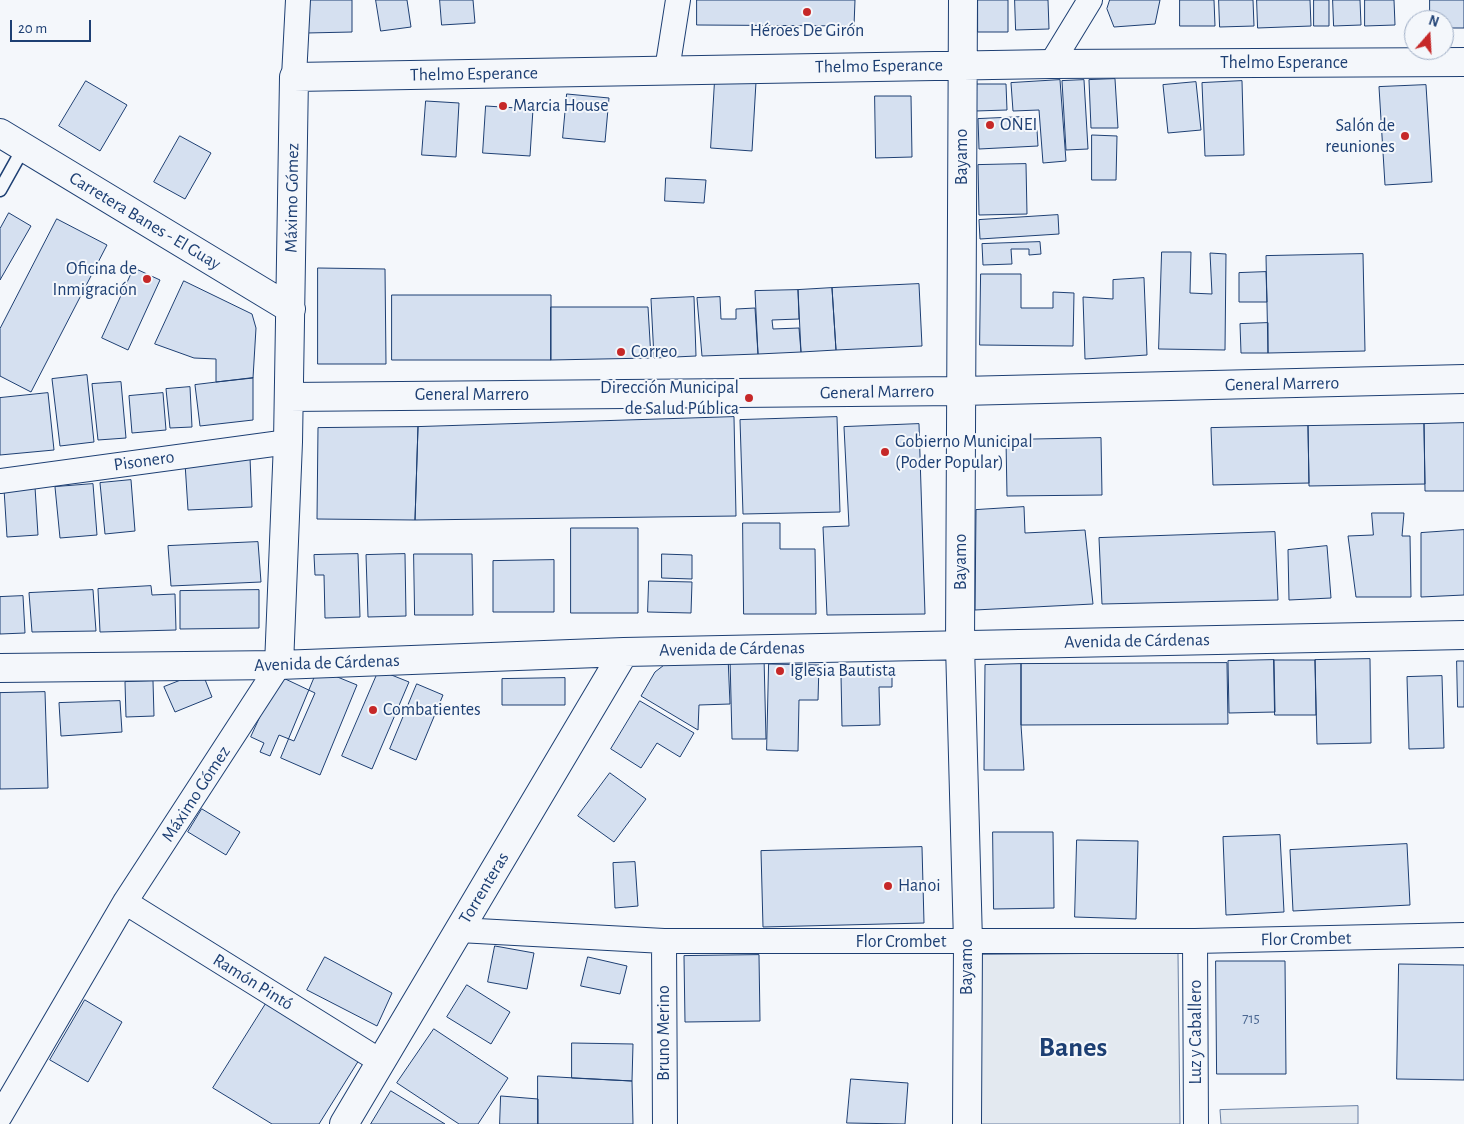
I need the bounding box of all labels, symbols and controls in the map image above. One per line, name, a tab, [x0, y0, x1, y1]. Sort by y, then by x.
marker: Héroes De Girón	[801, 6, 813, 18]
scale bar	[12, 10, 94, 42]
north arrow	[1404, 10, 1454, 60]
text: N	[1427, 14, 1440, 30]
place label: Héroes De Girón	[750, 20, 864, 42]
text: 20 m	[18, 21, 47, 36]
street label: Thelmo Esperance	[1220, 52, 1348, 74]
street label: Thelmo Esperance	[815, 54, 943, 78]
street label: Thelmo Esperance	[410, 62, 538, 86]
place label: Marcia House	[513, 95, 608, 117]
marker: Marcia House	[497, 100, 509, 112]
place label: ONEI	[1000, 114, 1037, 136]
place label: Salón de reuniones	[1325, 115, 1395, 158]
marker: ONEI	[984, 119, 996, 131]
street label: Bayamo	[951, 129, 973, 185]
marker: Salón de reuniones	[1399, 130, 1411, 142]
street label: Máximo Gómez	[280, 143, 304, 253]
street label: Carretera Banes - El Guay	[65, 167, 225, 275]
place label: Oficina de Inmigración	[53, 258, 137, 300]
marker: Oficina de Inmigración	[141, 273, 153, 285]
place label: Correo	[631, 341, 677, 363]
marker: Correo	[615, 346, 627, 358]
street label: General Marrero	[1225, 372, 1339, 396]
place label: Dirección Municipal de Salud Pública	[600, 377, 739, 419]
street label: General Marrero	[820, 380, 934, 404]
street label: General Marrero	[415, 384, 529, 406]
marker: Dirección Municipal de Salud Pública	[743, 392, 755, 404]
place label: Gobierno Municipal (Poder Popular)	[895, 431, 1033, 474]
street label: Pisonero	[112, 446, 176, 476]
marker: Gobierno Municipal (Poder Popular)	[879, 446, 891, 458]
street label: Bayamo	[950, 534, 972, 590]
street label: Avenida de Cárdenas	[1064, 629, 1210, 653]
street label: Avenida de Cárdenas	[659, 637, 805, 661]
street label: Avenida de Cárdenas	[254, 650, 400, 676]
place label: Iglesia Bautista	[790, 660, 896, 682]
marker: Iglesia Bautista	[774, 665, 786, 677]
place label: Combatientes	[383, 699, 481, 721]
marker: Combatientes	[367, 704, 379, 716]
street label: Máximo Gómez	[157, 742, 235, 846]
street label: Torrenteras	[454, 848, 514, 928]
place label: Hanoi	[898, 875, 941, 897]
marker: Hanoi	[882, 880, 894, 892]
street label: Flor Crombet	[1260, 927, 1352, 951]
street label: Flor Crombet	[856, 931, 946, 953]
street label: Bayamo	[956, 939, 978, 995]
street label: Ramón Pintó	[209, 949, 297, 1015]
street label: Luz y Caballero	[1185, 980, 1207, 1084]
street label: Bruno Merino	[653, 985, 675, 1081]
house number: 715	[1242, 1009, 1260, 1027]
district label: Banes	[1039, 1031, 1107, 1065]

